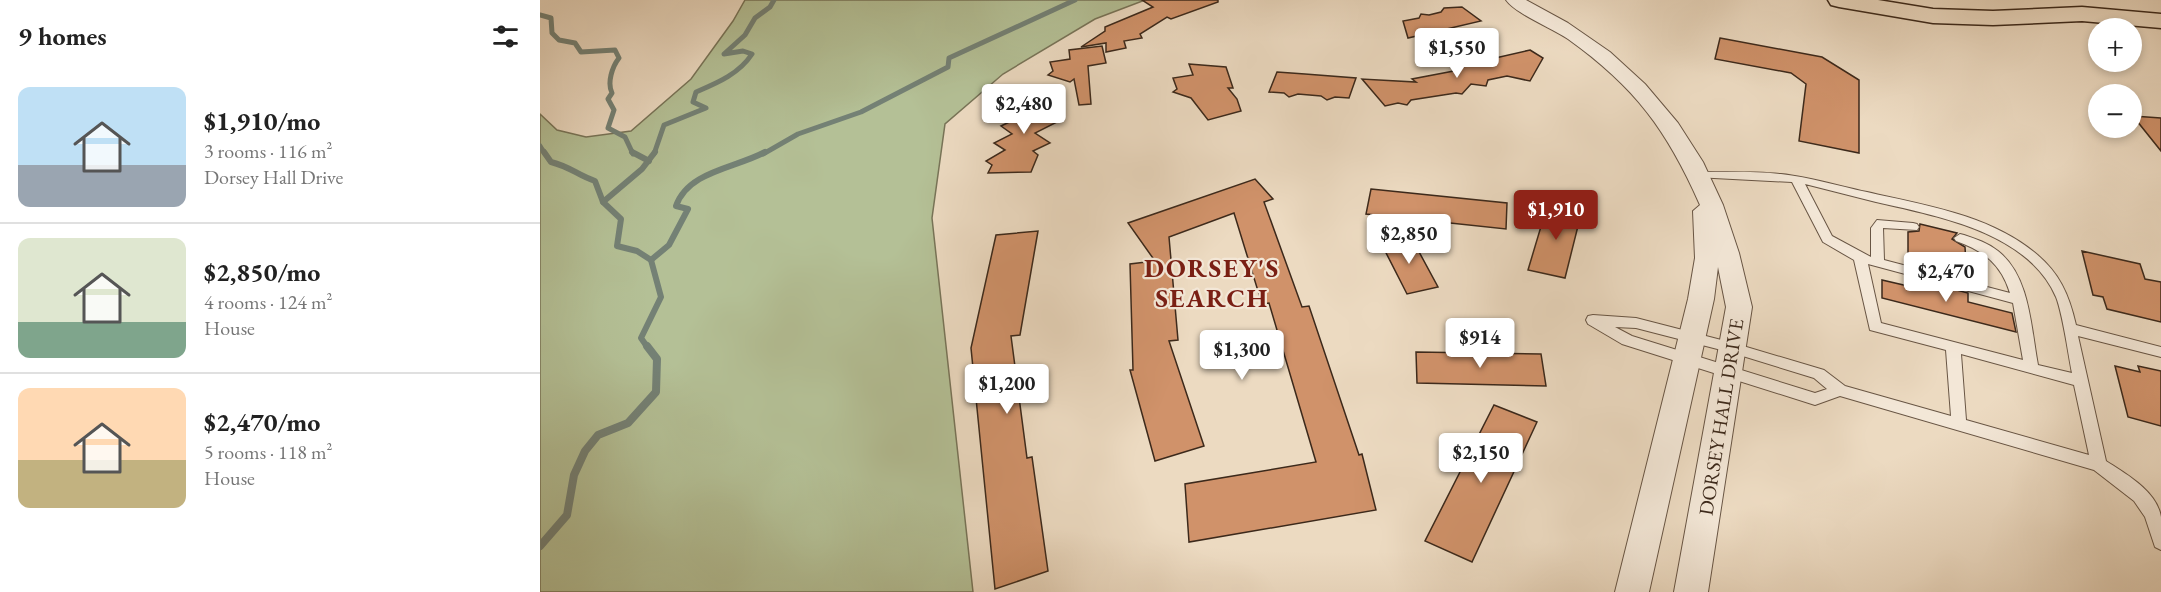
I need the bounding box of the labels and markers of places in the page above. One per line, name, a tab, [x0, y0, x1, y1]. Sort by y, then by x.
pin: $1,550	[1408, 28, 1506, 79]
pin: $2,480	[975, 84, 1073, 135]
pin: $1,910	[1507, 190, 1605, 241]
pin: $2,850	[1360, 214, 1458, 265]
pin: $2,470	[1897, 252, 1995, 303]
pin: $914	[1444, 318, 1516, 369]
pin: $1,300	[1193, 330, 1291, 381]
pin: $1,200	[958, 364, 1056, 415]
pin: $2,150	[1432, 433, 1530, 484]

